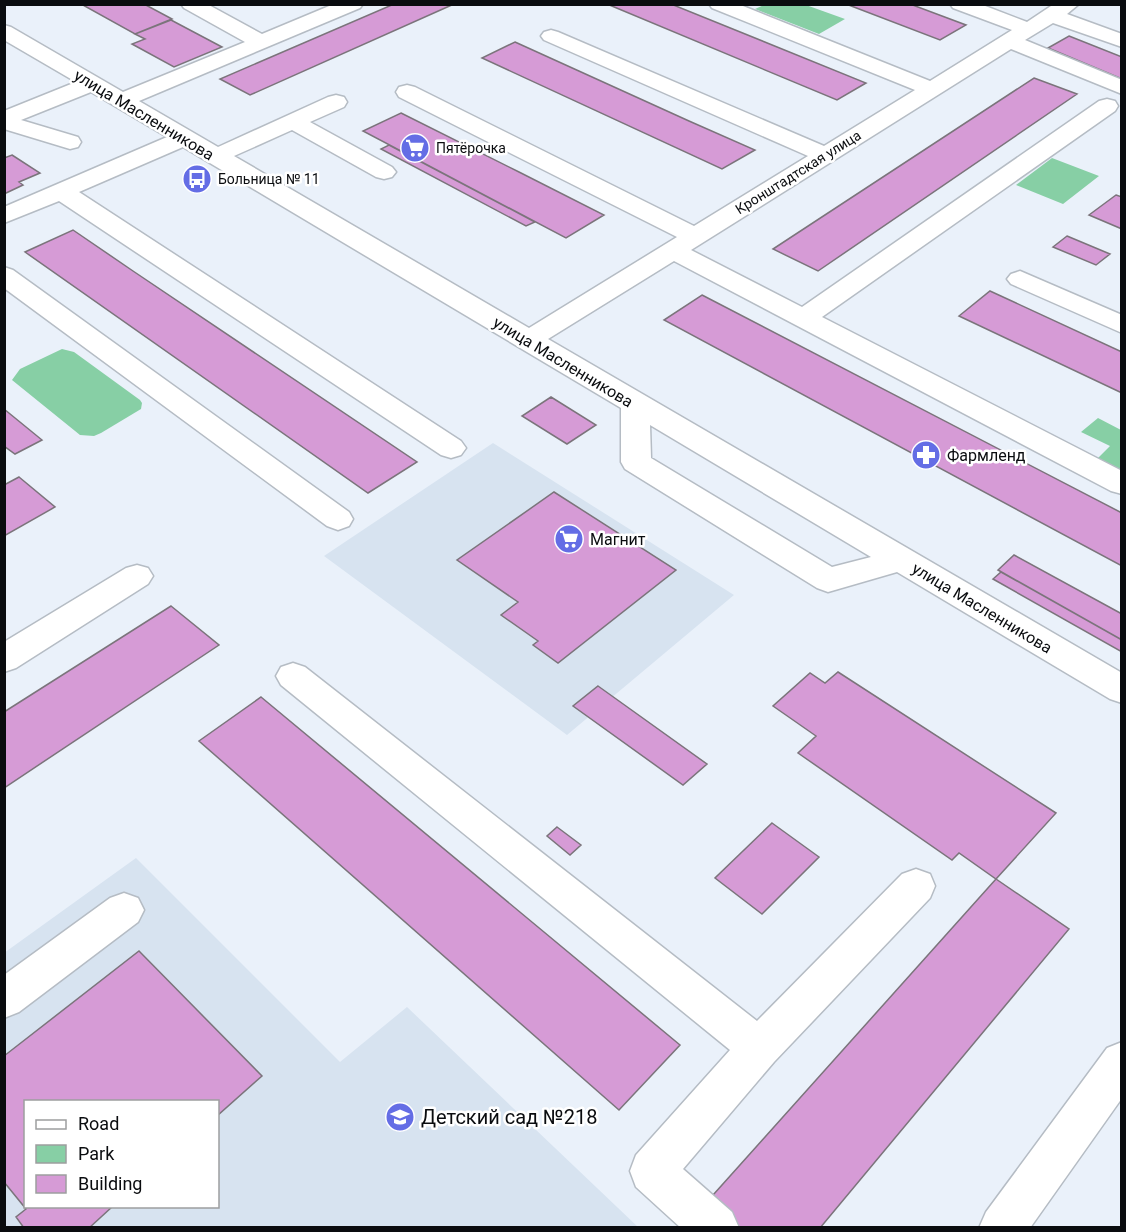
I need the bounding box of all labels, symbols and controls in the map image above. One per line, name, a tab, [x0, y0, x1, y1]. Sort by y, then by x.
street label: улица Масленникова	[71, 66, 217, 164]
street label: Кронштадтская улица	[732, 127, 864, 217]
supermarket icon: Пятёрочка	[399, 132, 431, 164]
place label: Пятёрочка	[436, 140, 506, 156]
bus stop icon: Больница № 11	[181, 163, 213, 195]
place label: Больница № 11	[218, 171, 320, 187]
street label: улица Масленникова	[490, 313, 636, 411]
pharmacy icon: Фармленд	[910, 439, 942, 471]
place label: Фармленд	[947, 446, 1026, 465]
supermarket icon: Магнит	[553, 523, 585, 555]
place label: Магнит	[590, 530, 646, 549]
street label: улица Масленникова	[909, 559, 1055, 657]
legend	[24, 1100, 219, 1208]
school or university icon: Детский сад №218	[384, 1101, 416, 1133]
place label: Детский сад №218	[421, 1105, 597, 1129]
text: Road	[78, 1113, 119, 1134]
text: Park	[78, 1143, 115, 1164]
text: Building	[78, 1173, 142, 1194]

